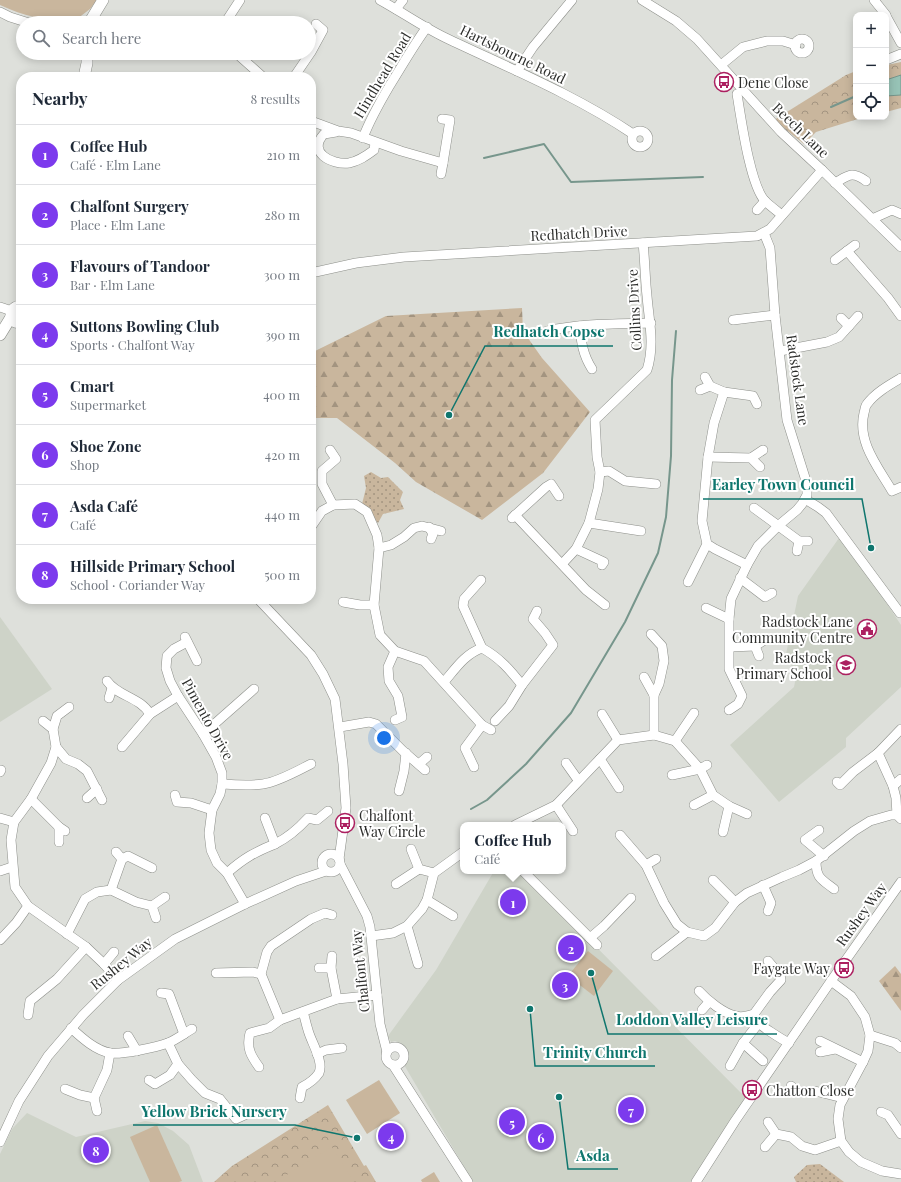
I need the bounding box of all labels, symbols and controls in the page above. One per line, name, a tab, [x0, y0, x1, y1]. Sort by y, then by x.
map controls	[853, 12, 889, 120]
button: +	[853, 12, 889, 48]
search box	[16, 16, 316, 60]
street label: Hartsbourne Road	[457, 20, 569, 88]
icon: search	[30, 27, 52, 49]
text: Search here	[62, 28, 141, 48]
street label: Hindhead Road	[349, 29, 415, 121]
button: −	[853, 48, 889, 84]
bus stop icon: Dene Close	[713, 71, 735, 93]
place label: Dene Close	[738, 73, 809, 92]
button: locate	[853, 84, 889, 120]
text: Nearby	[32, 87, 87, 109]
text: 8 results	[250, 90, 300, 107]
street label: Beech Lane	[768, 98, 834, 162]
text: Coffee Hub	[70, 136, 147, 156]
text: 1	[43, 146, 47, 163]
text: 210 m	[266, 146, 300, 163]
text: Café · Elm Lane	[70, 156, 161, 173]
text: Chalfont Surgery	[70, 196, 189, 216]
text: 2	[42, 206, 48, 223]
text: 280 m	[264, 206, 300, 223]
text: Place · Elm Lane	[70, 216, 165, 233]
street label: Redhatch Drive	[530, 221, 628, 245]
text: Flavours of Tandoor	[70, 256, 210, 276]
text: 3	[42, 266, 48, 283]
text: 300 m	[264, 266, 300, 283]
street label: Collins Drive	[622, 269, 646, 351]
text: Bar · Elm Lane	[70, 276, 155, 293]
text: Suttons Bowling Club	[70, 316, 219, 336]
callout: Redhatch Copse	[485, 319, 613, 346]
text: Redhatch Copse	[493, 321, 605, 341]
text: 4	[42, 326, 48, 343]
text: 390 m	[265, 326, 300, 343]
street label: Radstock Lane	[782, 333, 814, 427]
text: Sports · Chalfont Way	[70, 336, 195, 353]
text: Cmart	[70, 376, 114, 396]
text: 5	[42, 386, 48, 403]
text: 400 m	[263, 386, 300, 403]
text: Supermarket	[70, 396, 146, 413]
text: Shoe Zone	[70, 436, 142, 456]
text: 6	[41, 446, 49, 463]
text: 420 m	[265, 446, 300, 463]
text: Shop	[70, 456, 99, 473]
callout: Earley Town Council	[703, 472, 862, 499]
text: Earley Town Council	[712, 474, 855, 494]
text: Asda Café	[70, 496, 138, 516]
text: 7	[42, 506, 48, 523]
text: 440 m	[265, 506, 300, 523]
text: Café	[70, 516, 96, 533]
text: Hillside Primary School	[70, 556, 235, 576]
text: 8	[41, 566, 49, 583]
text: 500 m	[264, 566, 300, 583]
text: School · Coriander Way	[70, 576, 205, 593]
place label: Radstock Lane Community Centre	[732, 612, 853, 647]
public building icon: Radstock Lane Community Centre	[856, 618, 878, 640]
place label: Radstock Primary School	[736, 648, 832, 683]
school or university icon: Radstock Primary School	[835, 654, 857, 676]
street label: Pimento Drive	[178, 675, 238, 763]
your location	[374, 728, 394, 748]
place label: Chalfont Way Circle	[358, 806, 425, 841]
bus stop icon: Chalfont Way Circle	[334, 812, 356, 834]
popup	[460, 822, 566, 874]
text: Coffee Hub	[474, 830, 552, 850]
text: Café	[474, 850, 500, 867]
street label: Rushey Way	[831, 878, 891, 950]
pin: 1	[500, 887, 526, 917]
street label: Chalfont Way	[346, 929, 374, 1013]
street label: Rushey Way	[86, 932, 156, 994]
pin: 2	[558, 933, 584, 963]
bus stop icon: Faygate Way	[833, 957, 855, 979]
place label: Faygate Way	[753, 959, 830, 978]
pin: 3	[552, 970, 578, 1000]
callout: Loddon Valley Leisure	[608, 1007, 777, 1034]
text: Loddon Valley Leisure	[616, 1009, 769, 1029]
callout: Trinity Church	[535, 1039, 655, 1066]
text: Trinity Church	[543, 1042, 647, 1062]
bus stop icon: Chatton Close	[741, 1079, 763, 1101]
place label: Chatton Close	[766, 1081, 854, 1100]
pin: 7	[618, 1095, 644, 1125]
callout: Yellow Brick Nursery	[133, 1098, 295, 1125]
text: Yellow Brick Nursery	[140, 1101, 287, 1121]
pin: 5	[499, 1107, 525, 1137]
pin: 4	[378, 1121, 404, 1151]
pin: 6	[528, 1122, 554, 1152]
pin: 8	[83, 1135, 109, 1165]
callout: Asda	[568, 1142, 618, 1169]
text: Asda	[575, 1145, 610, 1165]

